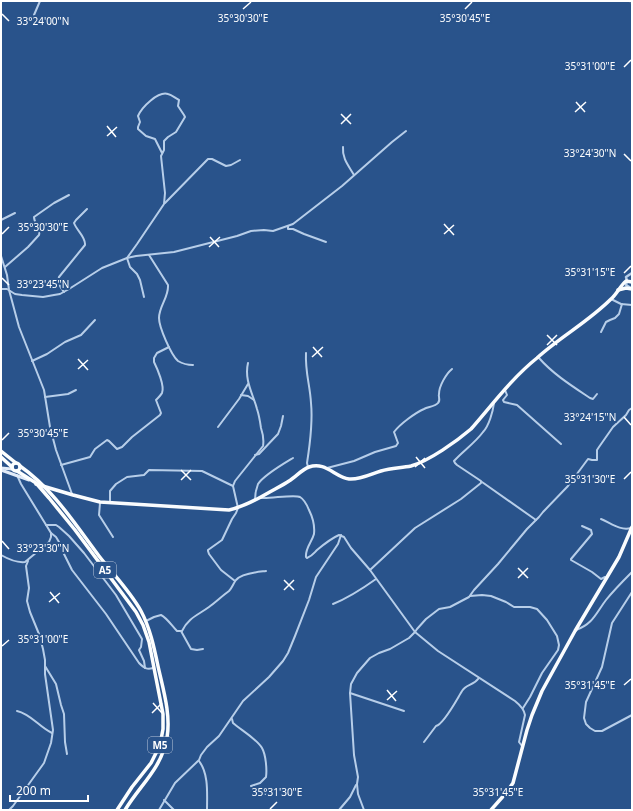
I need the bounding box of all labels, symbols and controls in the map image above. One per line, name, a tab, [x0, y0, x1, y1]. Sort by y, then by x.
text: 35°30'30"E	[218, 11, 268, 25]
text: 35°30'45"E	[440, 11, 490, 25]
text: 33°24'00"N	[17, 14, 69, 28]
text: 35°31'00"E	[565, 59, 615, 73]
text: 33°24'30"N	[564, 146, 616, 160]
text: 35°30'30"E	[18, 220, 68, 234]
text: 35°31'15"E	[565, 265, 615, 279]
text: 33°23'45"N	[17, 277, 69, 291]
text: 33°24'15"N	[564, 410, 616, 424]
text: 35°30'45"E	[18, 426, 68, 440]
text: 35°31'30"E	[565, 472, 615, 486]
text: 33°23'30"N	[17, 541, 69, 555]
road number: A5	[94, 562, 116, 578]
text: 35°31'00"E	[18, 632, 68, 646]
text: 35°31'45"E	[565, 678, 615, 692]
road number: M5	[148, 737, 172, 753]
scale bar	[10, 777, 88, 803]
text: 200 m	[16, 782, 51, 799]
text: 35°31'30"E	[252, 785, 302, 799]
text: 35°31'45"E	[473, 785, 523, 799]

